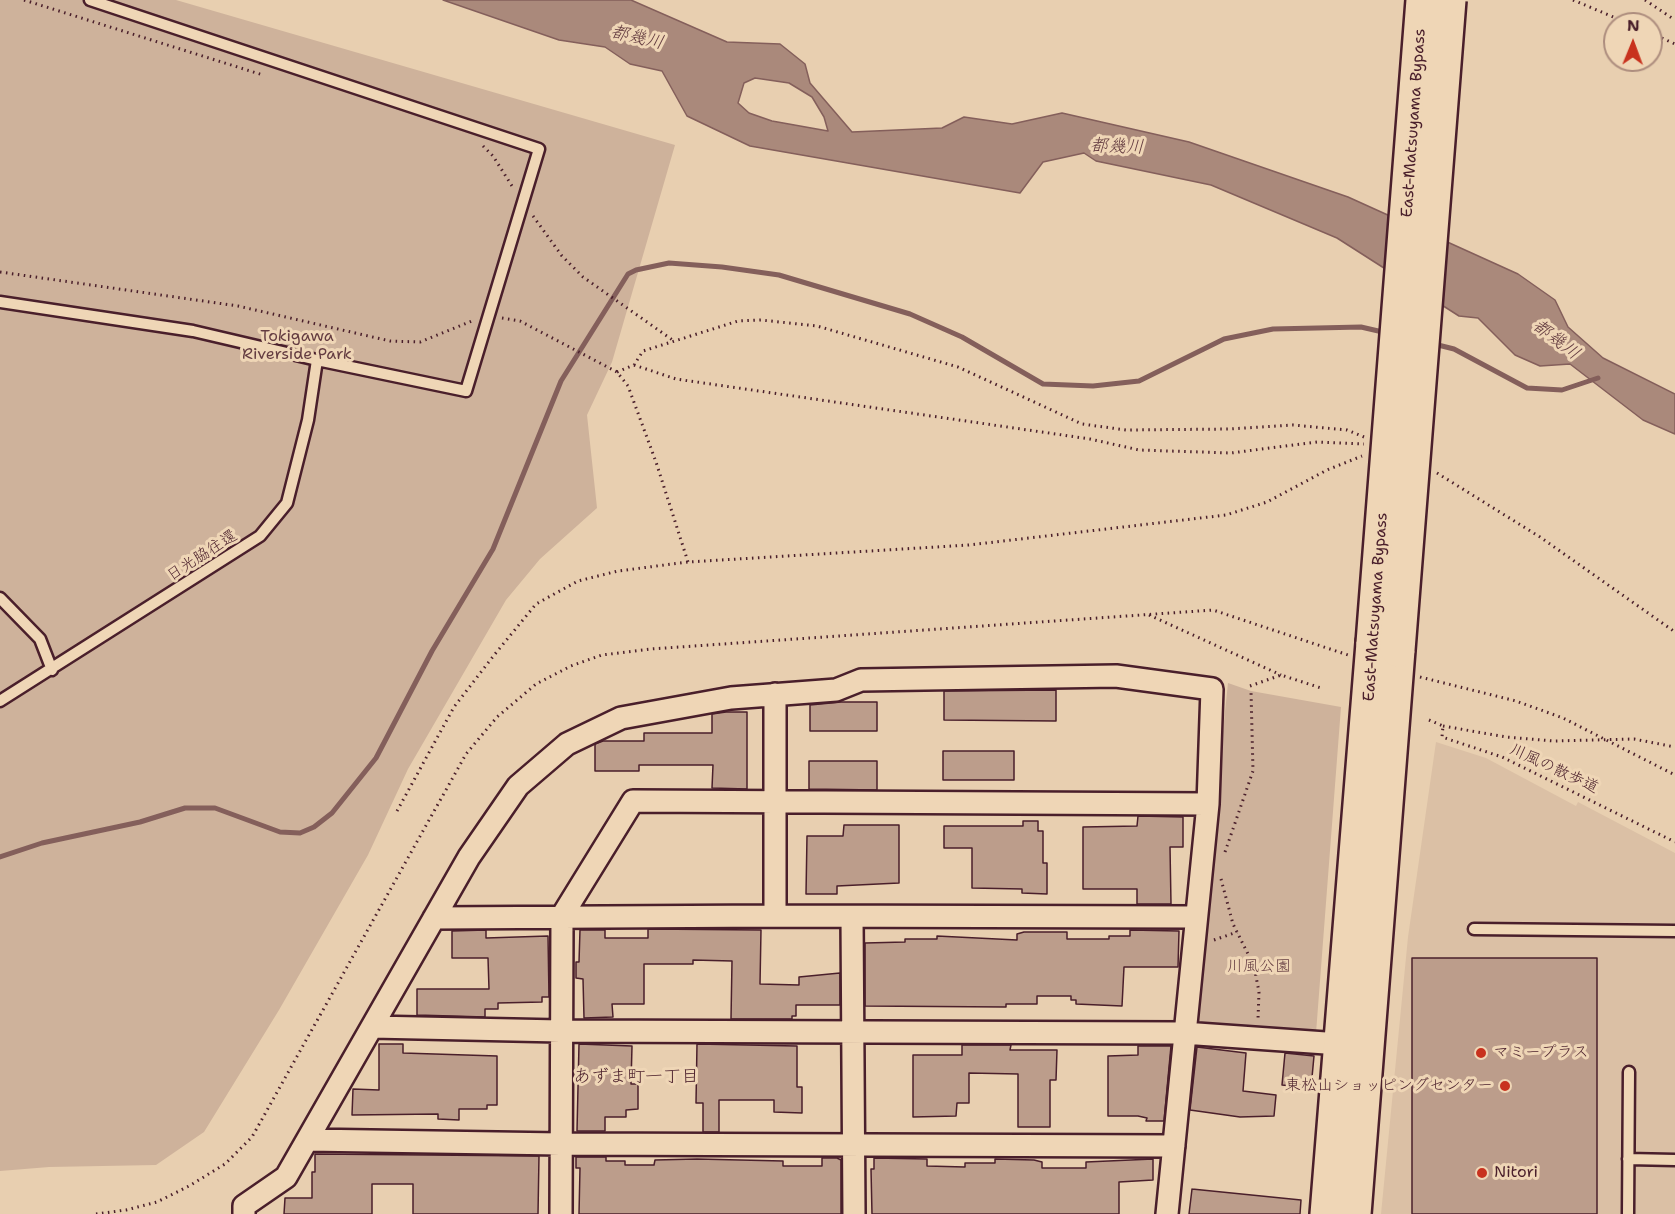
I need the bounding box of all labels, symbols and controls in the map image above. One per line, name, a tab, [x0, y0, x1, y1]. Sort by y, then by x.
north arrow	[1603, 12, 1663, 72]
text: N	[1627, 15, 1640, 36]
water label: 都幾川	[608, 21, 666, 55]
street label: East-Matsuyama Bypass	[1398, 28, 1430, 218]
water label: 都幾川	[1090, 135, 1144, 159]
water label: 都幾川	[1528, 315, 1584, 365]
park label: Tokigawa Riverside Park	[242, 327, 352, 365]
street label: East-Matsuyama Bypass	[1360, 512, 1392, 702]
street label: 日光脇往還	[163, 526, 241, 586]
street label: 川風の散歩道	[1506, 740, 1602, 798]
park label: 川風公園	[1227, 957, 1291, 977]
place label: マミープラス	[1493, 1043, 1589, 1063]
marker: マミープラス	[1474, 1046, 1488, 1060]
district label: あずま町一丁目	[573, 1066, 699, 1088]
place label: 東松山ショッピングセンター	[1285, 1076, 1493, 1096]
marker: 東松山ショッピングセンター	[1498, 1079, 1512, 1093]
place label: Nitori	[1494, 1163, 1538, 1183]
marker: Nitori	[1475, 1166, 1489, 1180]

